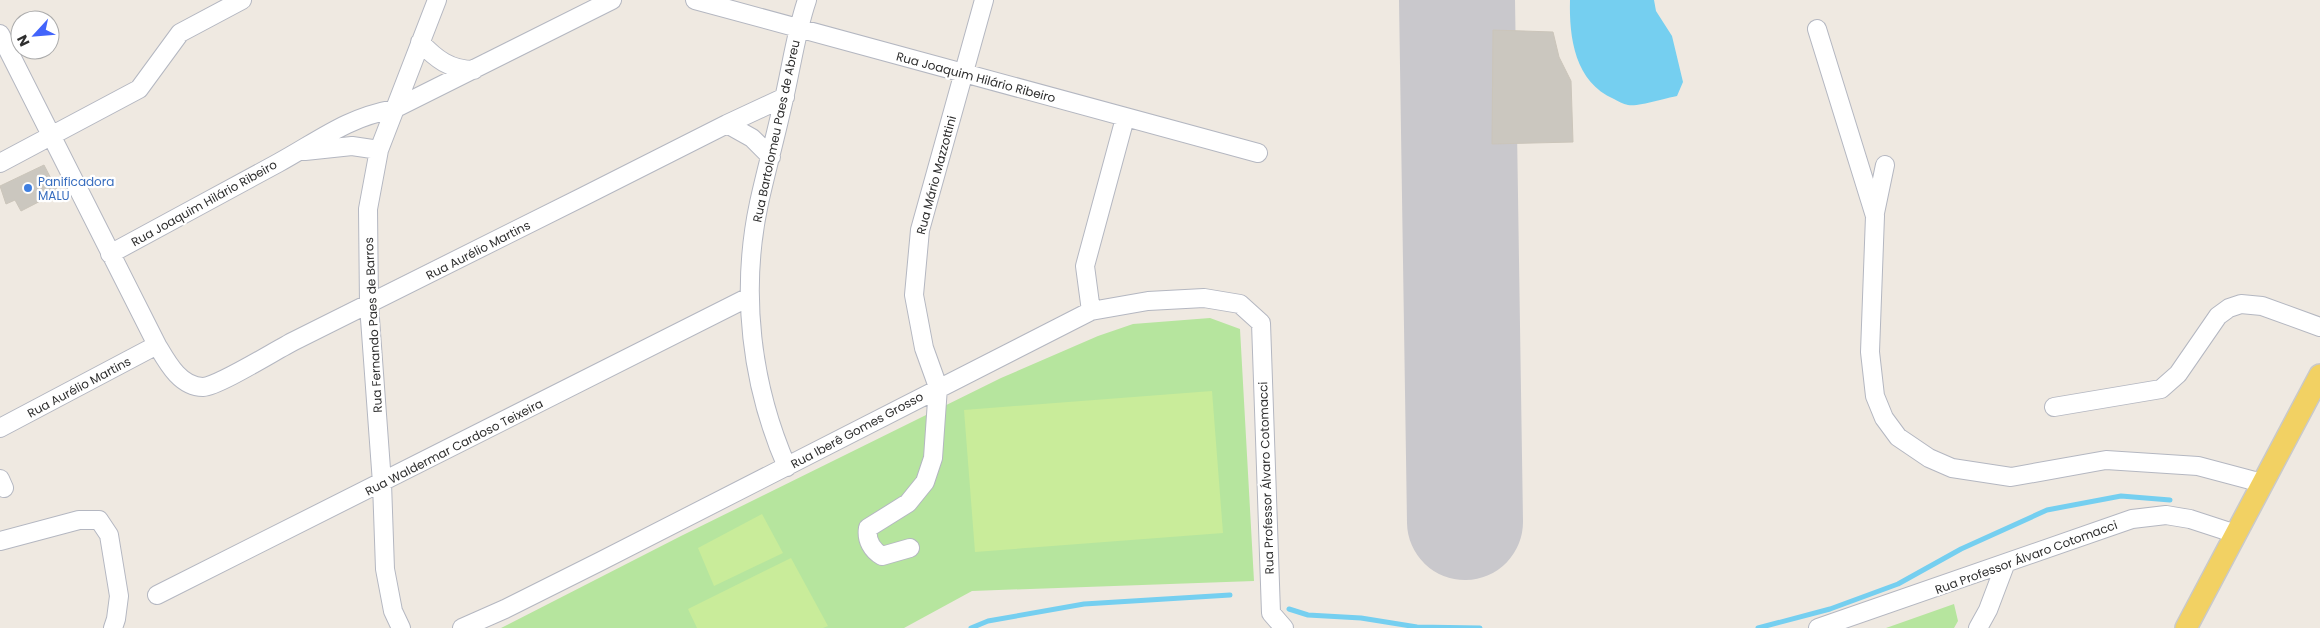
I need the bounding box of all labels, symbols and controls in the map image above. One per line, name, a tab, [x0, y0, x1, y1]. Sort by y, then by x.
north arrow	[10, 10, 60, 60]
text: N	[12, 32, 35, 50]
street label: Rua Bartolomeu Paes de Abreu	[748, 38, 804, 224]
street label: Rua Joaquim Hilário Ribeiro	[894, 48, 1058, 107]
street label: Rua Mário Mazzottini	[912, 114, 960, 236]
street label: Rua Joaquim Hilário Ribeiro	[128, 156, 280, 250]
place label: Panificadora MALU	[38, 173, 114, 204]
marker: Panificadora MALU	[22, 182, 34, 194]
street label: Rua Aurélio Martins	[423, 216, 533, 284]
street label: Rua Fernando Paes de Barros	[360, 237, 386, 413]
street label: Rua Aurélio Martins	[24, 353, 134, 421]
street label: Rua Professor Álvaro Cotomacci	[1254, 381, 1278, 575]
street label: Rua Iberê Gomes Grosso	[788, 388, 927, 472]
street label: Rua Waldermar Cardoso Teixeira	[362, 395, 546, 499]
street label: Rua Professor Álvaro Cotomacci	[1932, 516, 2120, 598]

